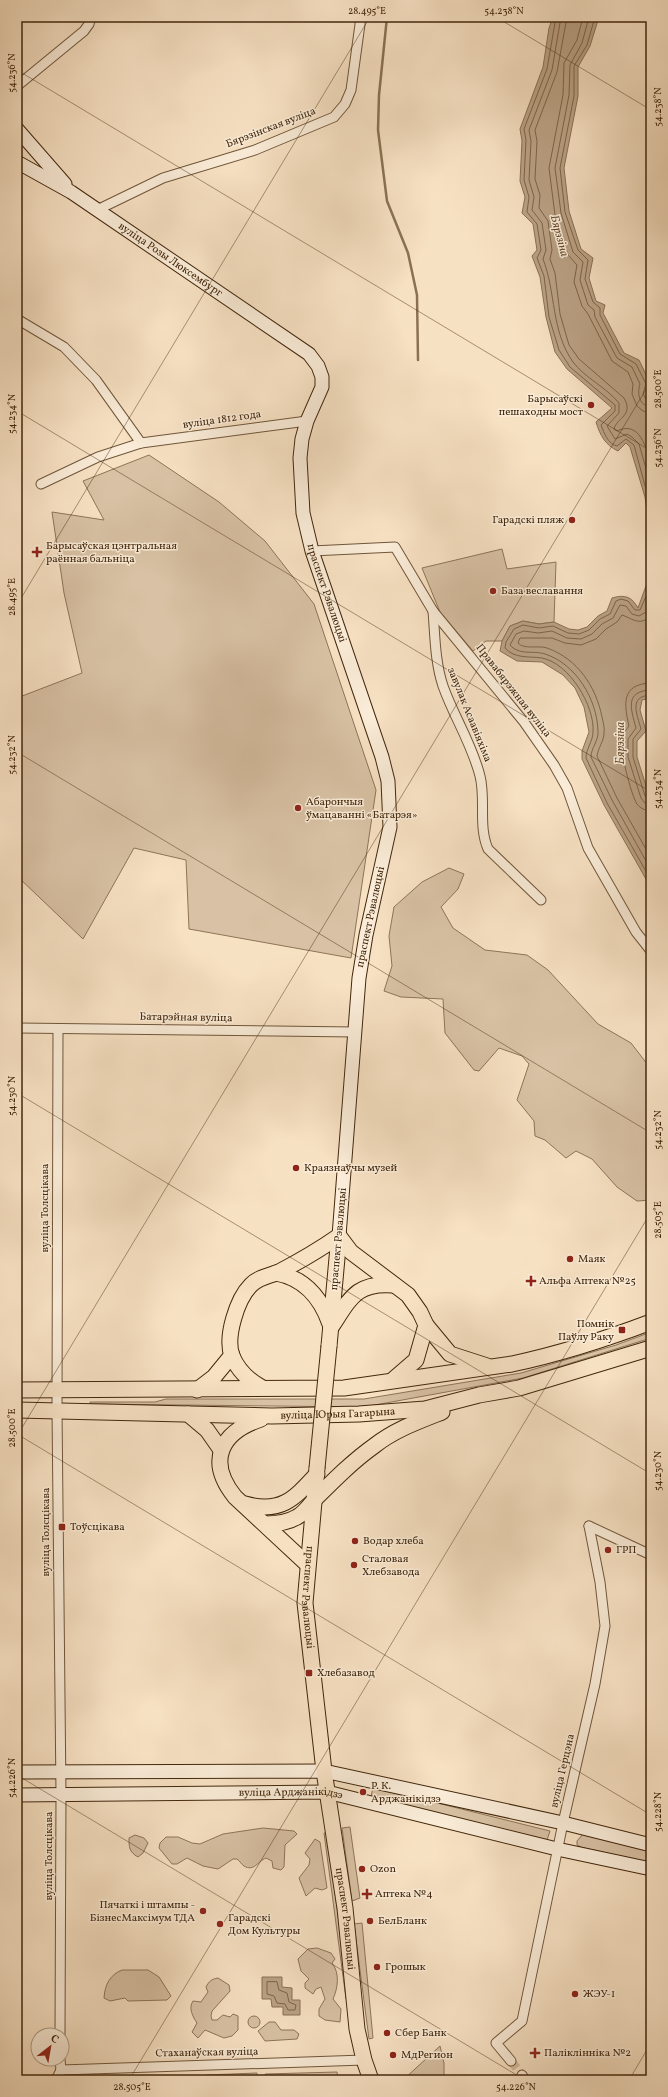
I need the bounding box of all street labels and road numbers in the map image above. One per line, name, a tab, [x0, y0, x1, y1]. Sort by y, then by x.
street label: Бярэзінская вуліца	[224, 104, 319, 152]
street label: вуліца Розы Люксембург	[115, 219, 226, 301]
street label: вуліца 1812 года	[182, 407, 263, 433]
street label: праспект Рэвалюцыі	[303, 542, 350, 644]
street label: Правабярэжная вуліца	[472, 641, 555, 741]
street label: завулак Асаавіяхіма	[443, 666, 495, 765]
street label: праспект Рэвалюцыі	[353, 865, 389, 969]
street label: Батарэйная вуліца	[139, 1010, 233, 1026]
street label: вуліца Толсцікава	[38, 1163, 53, 1253]
street label: праспект Рэвалюцыі	[327, 1187, 351, 1291]
street label: вуліца Юрыя Гагарына	[280, 1404, 396, 1423]
street label: вуліца Толсцікава	[39, 1487, 54, 1577]
street label: праспект Рэвалюцыі	[297, 1545, 318, 1650]
street label: вуліца Герцэна	[547, 1732, 579, 1809]
street label: вуліца Арджанікідзэ	[239, 1784, 345, 1803]
street label: вуліца Толсцікава	[42, 1811, 57, 1901]
street label: праспект Рэвалюцыі	[331, 1867, 359, 1971]
street label: Стаханаўская вуліца	[155, 2045, 259, 2061]

